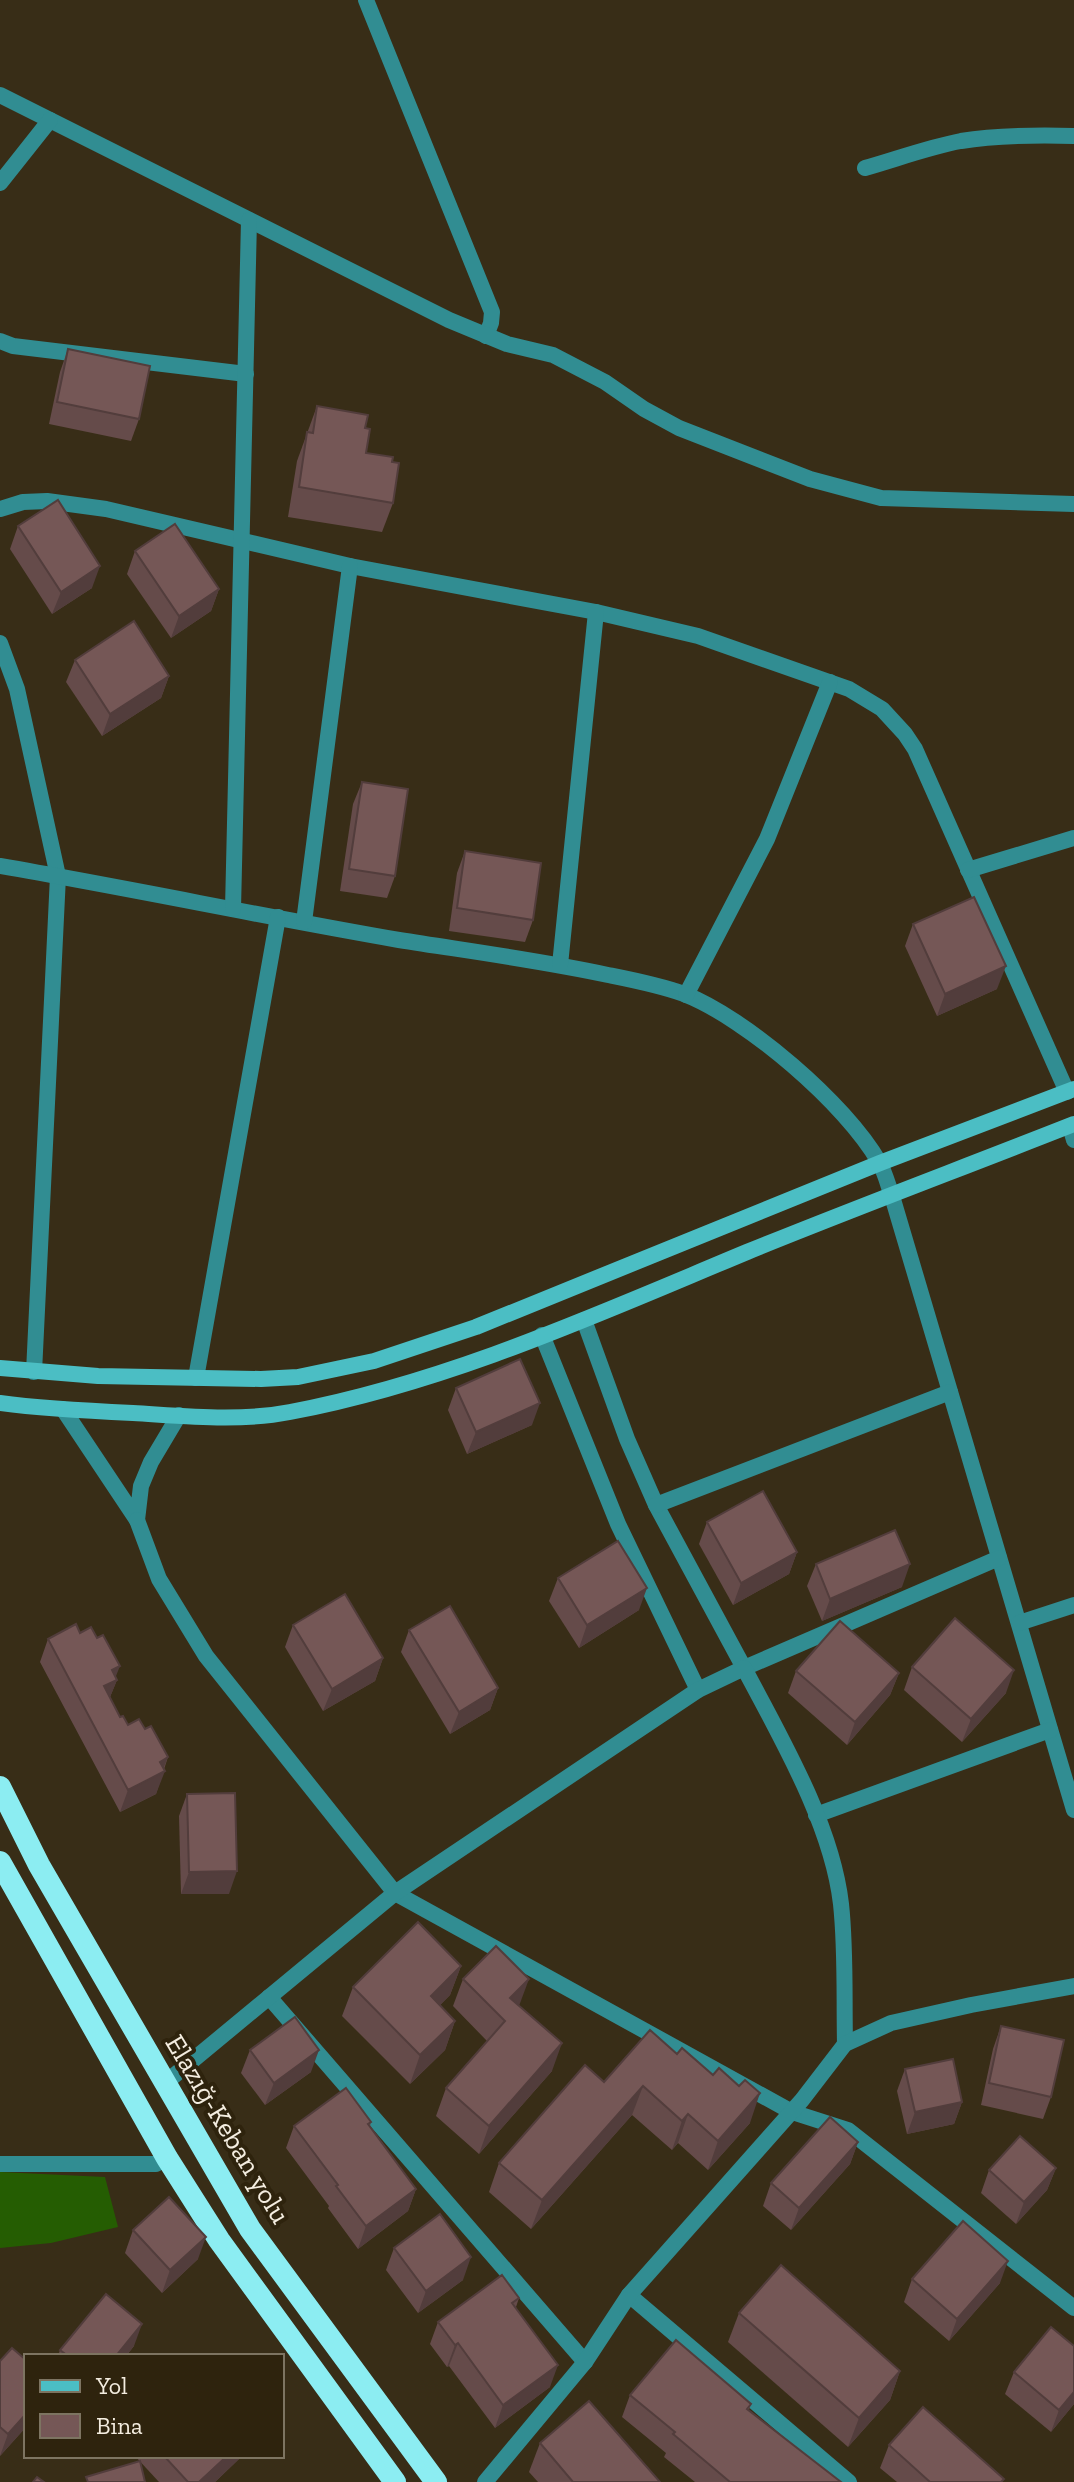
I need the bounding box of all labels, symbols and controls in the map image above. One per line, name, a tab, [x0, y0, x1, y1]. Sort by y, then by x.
street label: Elazığ-Keban yolu	[159, 2029, 298, 2230]
legend	[24, 2354, 284, 2458]
text: Yol	[95, 2371, 128, 2400]
text: Bina	[96, 2411, 143, 2440]

